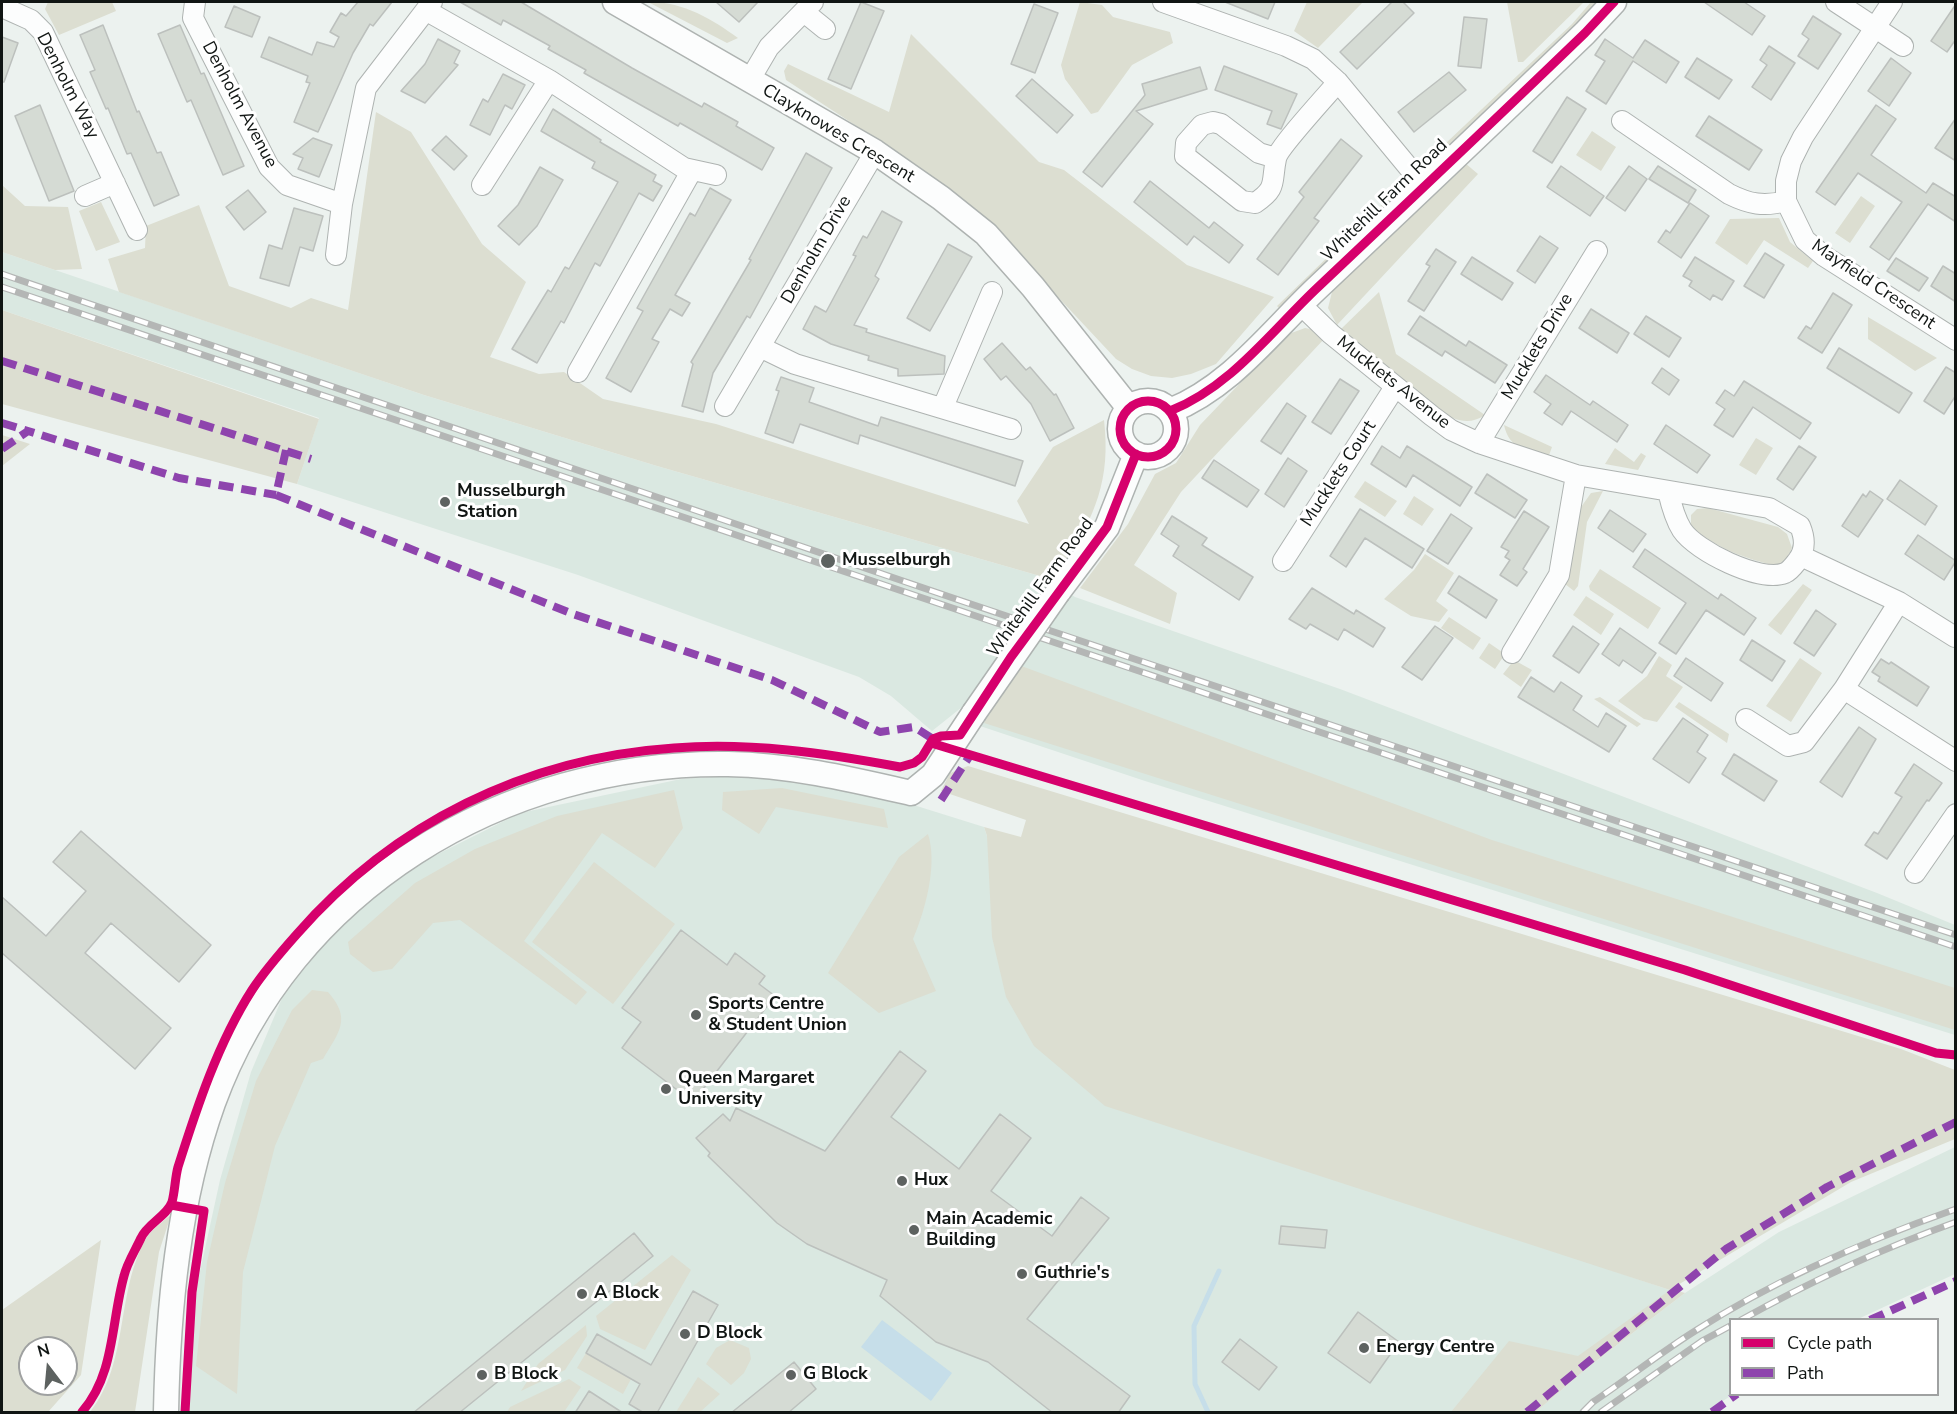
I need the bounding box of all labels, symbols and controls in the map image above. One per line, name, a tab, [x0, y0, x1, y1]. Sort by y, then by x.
street label: Denholm Way	[31, 29, 103, 143]
street label: Denholm Avenue	[197, 38, 281, 172]
street label: Clayknowes Crescent	[758, 80, 918, 188]
street label: Whitehill Farm Road	[1317, 135, 1453, 267]
street label: Denholm Drive	[777, 192, 857, 308]
street label: Mayfield Crescent	[1807, 235, 1939, 335]
street label: Mucklets Drive	[1498, 290, 1578, 404]
street label: Mucklets Avenue	[1332, 332, 1454, 434]
street label: Mucklets Court	[1297, 417, 1381, 531]
place label: Musselburgh Station	[457, 481, 566, 524]
marker: Musselburgh Station	[438, 495, 452, 509]
street label: Whitehill Farm Road	[983, 514, 1099, 662]
place label: Musselburgh	[842, 550, 951, 572]
marker: Musselburgh	[819, 552, 837, 570]
place label: Sports Centre & Student Union	[708, 994, 847, 1036]
marker: Sports Centre & Student Union	[689, 1008, 703, 1022]
place label: Queen Margaret University	[678, 1068, 814, 1110]
marker: Queen Margaret University	[659, 1082, 673, 1096]
place label: Hux	[914, 1170, 948, 1192]
marker: Hux	[895, 1174, 909, 1188]
place label: Main Academic Building	[926, 1209, 1052, 1252]
marker: Main Academic Building	[907, 1223, 921, 1237]
place label: Guthrie's	[1034, 1263, 1110, 1285]
marker: Guthrie's	[1015, 1267, 1029, 1281]
place label: A Block	[594, 1283, 659, 1305]
marker: A Block	[575, 1287, 589, 1301]
legend	[1729, 1318, 1939, 1396]
place label: D Block	[697, 1323, 762, 1345]
marker: D Block	[678, 1327, 692, 1341]
text: Cycle path	[1787, 1331, 1872, 1355]
north arrow	[18, 1336, 78, 1396]
place label: Energy Centre	[1376, 1337, 1495, 1359]
text: N	[35, 1338, 52, 1363]
marker: Energy Centre	[1357, 1341, 1371, 1355]
text: Path	[1787, 1361, 1824, 1385]
place label: B Block	[494, 1364, 558, 1386]
place label: G Block	[803, 1364, 868, 1386]
marker: B Block	[475, 1368, 489, 1382]
marker: G Block	[784, 1368, 798, 1382]

